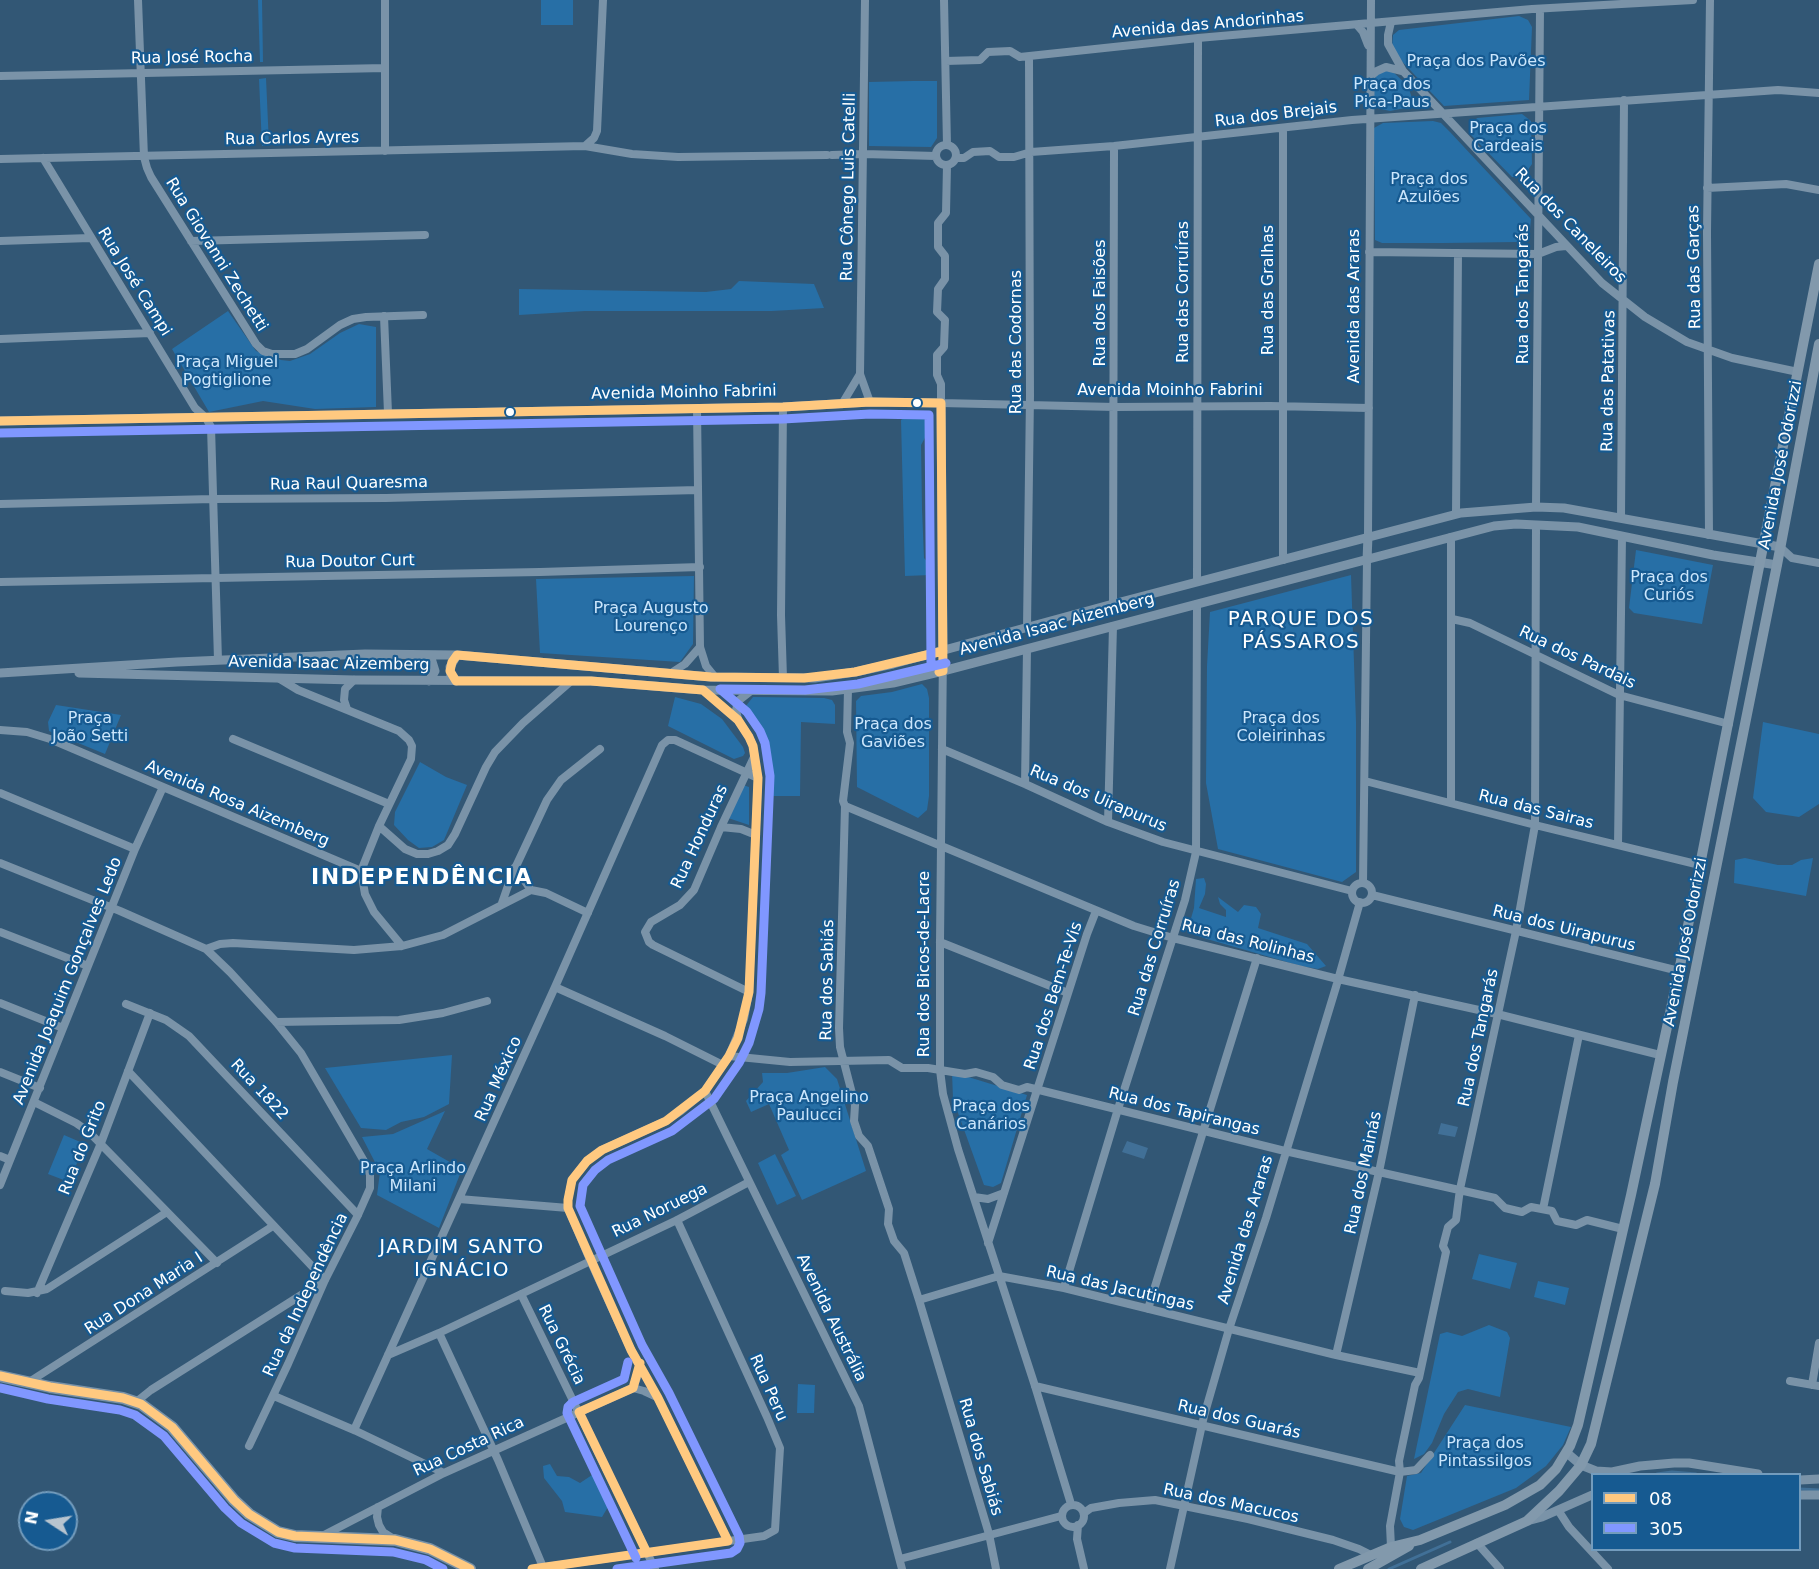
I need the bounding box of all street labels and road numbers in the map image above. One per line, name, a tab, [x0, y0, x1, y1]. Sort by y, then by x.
street label: Avenida das Andorinhas	[1111, 7, 1305, 43]
street label: Rua José Rocha	[131, 47, 253, 69]
street label: Rua Cônego Luis Catelli	[838, 93, 860, 281]
street label: Rua dos Brejais	[1214, 98, 1338, 132]
street label: Rua Carlos Ayres	[225, 128, 359, 150]
street label: Rua dos Caneleiros	[1510, 164, 1630, 288]
street label: Rua Giovanni Zechetti	[161, 175, 271, 335]
street label: Rua das Garças	[1684, 205, 1706, 329]
street label: Rua das Corruíras	[1174, 221, 1194, 363]
street label: Rua José Campi	[93, 224, 175, 340]
street label: Rua dos Tangarás	[1514, 224, 1534, 364]
street label: Rua das Gralhas	[1259, 225, 1279, 355]
street label: Avenida das Araras	[1345, 229, 1365, 383]
street label: Rua dos Faisões	[1091, 239, 1111, 367]
street label: Rua das Codornas	[1007, 270, 1027, 414]
street label: Rua das Patativas	[1598, 310, 1620, 452]
street label: Avenida José Odorizzi	[1755, 379, 1807, 551]
street label: Avenida Moinho Fabrini	[1077, 381, 1263, 401]
street label: Avenida Moinho Fabrini	[591, 382, 777, 404]
street label: Rua Raul Quaresma	[270, 473, 428, 495]
street label: Rua Doutor Curt	[285, 551, 415, 573]
street label: Avenida Isaac Aizemberg	[957, 590, 1157, 660]
street label: Rua dos Pardais	[1516, 623, 1638, 693]
street label: Avenida Isaac Aizemberg	[228, 653, 430, 675]
street label: Avenida Rosa Aizemberg	[142, 756, 332, 852]
street label: Rua dos Uirapurus	[1027, 762, 1169, 836]
street label: Rua Honduras	[668, 782, 732, 892]
street label: Rua das Sairas	[1476, 786, 1596, 834]
street label: Avenida Joaquim Gonçalves Ledo	[9, 854, 127, 1108]
street label: Avenida José Odorizzi	[1660, 856, 1712, 1028]
street label: Rua dos Bicos-de-Lacre	[915, 871, 935, 1057]
street label: Rua das Corruíras	[1125, 877, 1185, 1019]
street label: Rua dos Uirapurus	[1491, 902, 1637, 956]
street label: Rua das Rolinhas	[1180, 916, 1316, 968]
street label: Rua dos Sabiás	[817, 919, 839, 1041]
street label: Rua dos Bem-Te-Vis	[1021, 920, 1087, 1072]
street label: Rua dos Tangarás	[1455, 967, 1503, 1109]
street label: Rua México	[472, 1033, 526, 1125]
street label: Rua 1822	[226, 1056, 292, 1124]
street label: Rua dos Tapirangas	[1106, 1084, 1262, 1140]
street label: Rua do Grito	[55, 1098, 111, 1198]
street label: Rua dos Mainás	[1342, 1110, 1386, 1236]
street label: Avenida das Araras	[1214, 1153, 1278, 1307]
street label: Rua Noruega	[609, 1180, 711, 1242]
street label: Rua da Independência	[260, 1210, 352, 1380]
street label: Rua Dona Maria I	[81, 1249, 207, 1339]
street label: Avenida Austrália	[792, 1251, 870, 1385]
street label: Rua das Jacutingas	[1044, 1263, 1196, 1315]
street label: Rua Grécia	[533, 1302, 589, 1388]
street label: Rua Peru	[745, 1352, 791, 1424]
street label: Rua dos Sabiás	[954, 1396, 1006, 1518]
street label: Rua dos Guarás	[1176, 1396, 1302, 1444]
street label: Rua Costa Rica	[411, 1413, 527, 1481]
street label: Rua dos Macucos	[1161, 1480, 1301, 1528]

